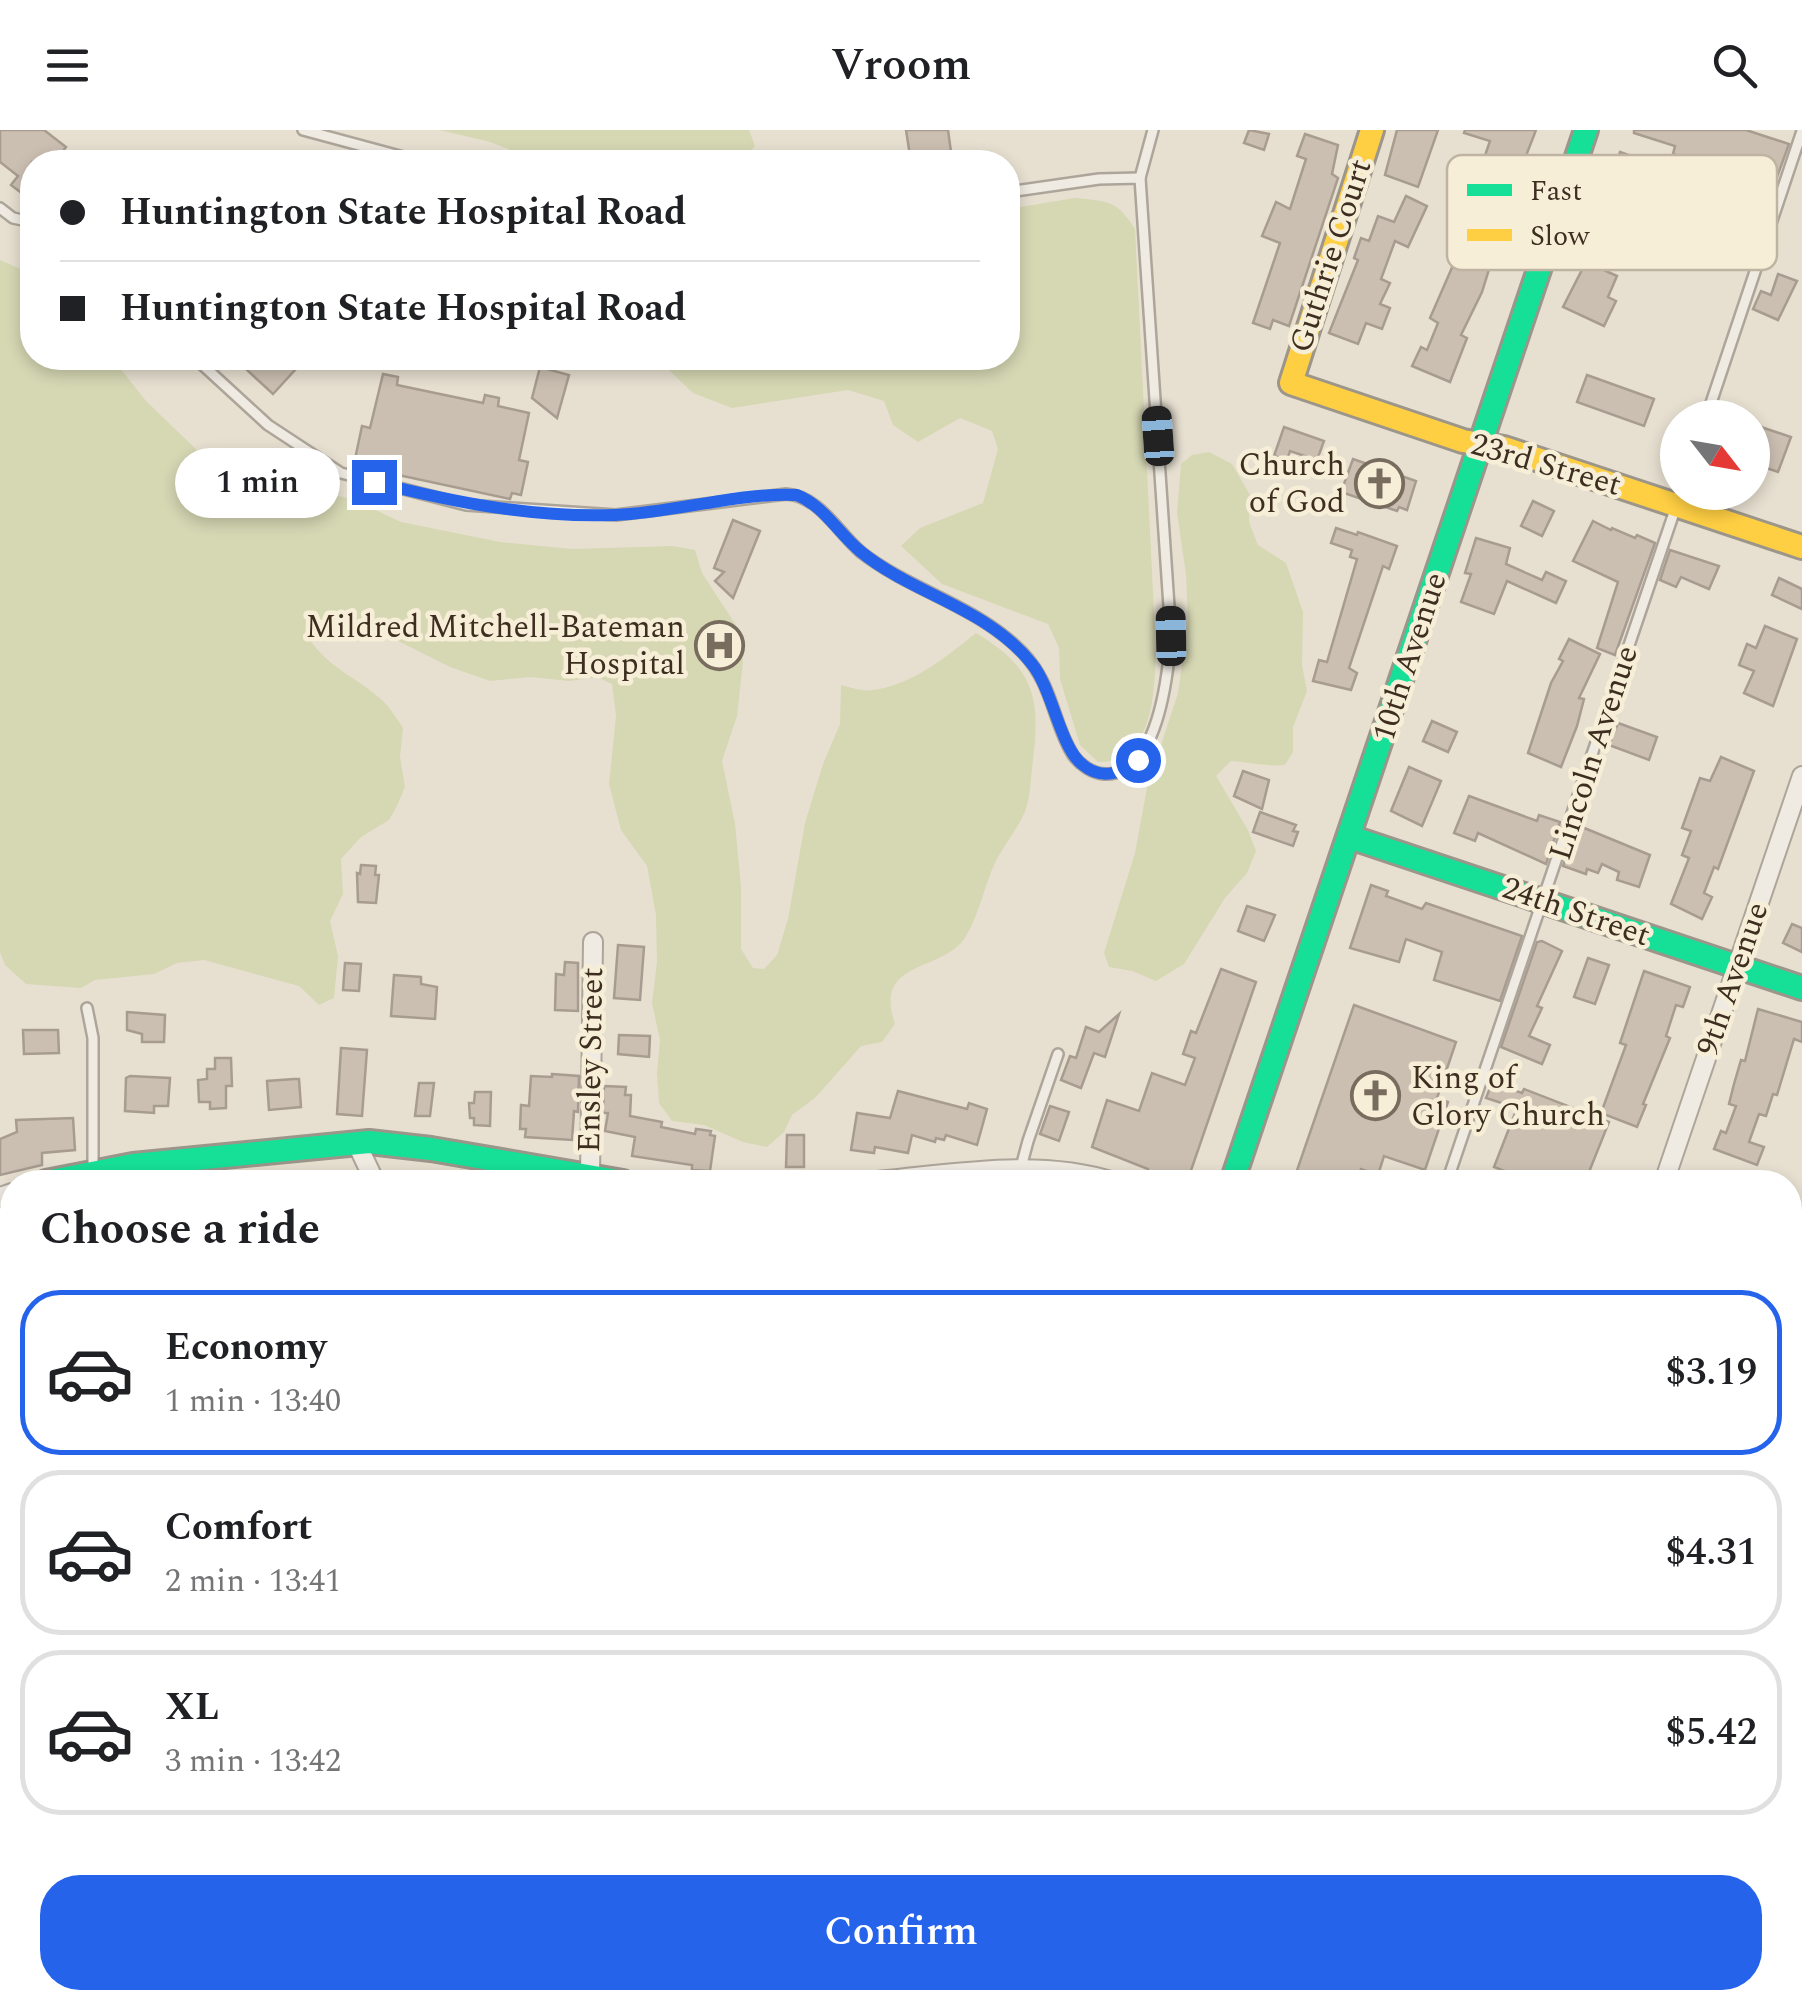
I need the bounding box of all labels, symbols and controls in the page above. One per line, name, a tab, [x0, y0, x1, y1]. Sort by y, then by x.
text: Vroom	[831, 31, 971, 100]
icon: menu	[40, 38, 95, 93]
icon: search	[1707, 38, 1762, 93]
street label: Guthrie Court	[1277, 153, 1385, 359]
legend	[1447, 155, 1777, 270]
text: Fast	[1530, 170, 1582, 213]
text: Huntington State Hospital Road	[120, 184, 686, 242]
text: Slow	[1530, 215, 1590, 258]
text: Huntington State Hospital Road	[120, 280, 686, 338]
north arrow	[1660, 400, 1770, 510]
map controls	[1660, 400, 1770, 510]
car	[1141, 405, 1175, 467]
street label: 23rd Street	[1465, 420, 1627, 510]
place label: Church of God	[1239, 441, 1345, 527]
callout: 1 min	[174, 447, 339, 517]
church icon: Church of God	[1354, 457, 1406, 509]
text: 1 min	[216, 458, 299, 507]
route end	[352, 460, 397, 505]
street label: 10th Avenue	[1360, 566, 1460, 748]
place label: Mildred Mitchell-Bateman Hospital	[305, 603, 685, 689]
car	[1155, 606, 1187, 666]
hospital icon: Mildred Mitchell-Bateman Hospital	[694, 619, 746, 671]
street label: Lincoln Avenue	[1536, 639, 1652, 867]
route start	[1116, 738, 1161, 783]
street label: 24th Street	[1495, 864, 1657, 960]
street label: 9th Avenue	[1684, 896, 1782, 1062]
street label: Ensley Street	[565, 967, 617, 1153]
place label: King of Glory Church	[1411, 1054, 1605, 1140]
church icon: King of Glory Church	[1350, 1070, 1402, 1122]
text: Choose a ride	[40, 1195, 320, 1264]
text: Economy	[165, 1319, 326, 1377]
icon: car	[45, 1328, 135, 1418]
text: $3.19	[1666, 1344, 1757, 1402]
text: 1 min · 13:40	[165, 1377, 341, 1426]
text: Comfort	[165, 1499, 312, 1557]
icon: car	[45, 1508, 135, 1598]
text: $4.31	[1666, 1524, 1757, 1582]
text: 2 min · 13:41	[165, 1557, 341, 1606]
text: XL	[165, 1679, 219, 1737]
icon: car	[45, 1688, 135, 1778]
text: $5.42	[1666, 1704, 1757, 1762]
text: 3 min · 13:42	[165, 1737, 341, 1786]
button: Confirm	[40, 1875, 1762, 1990]

